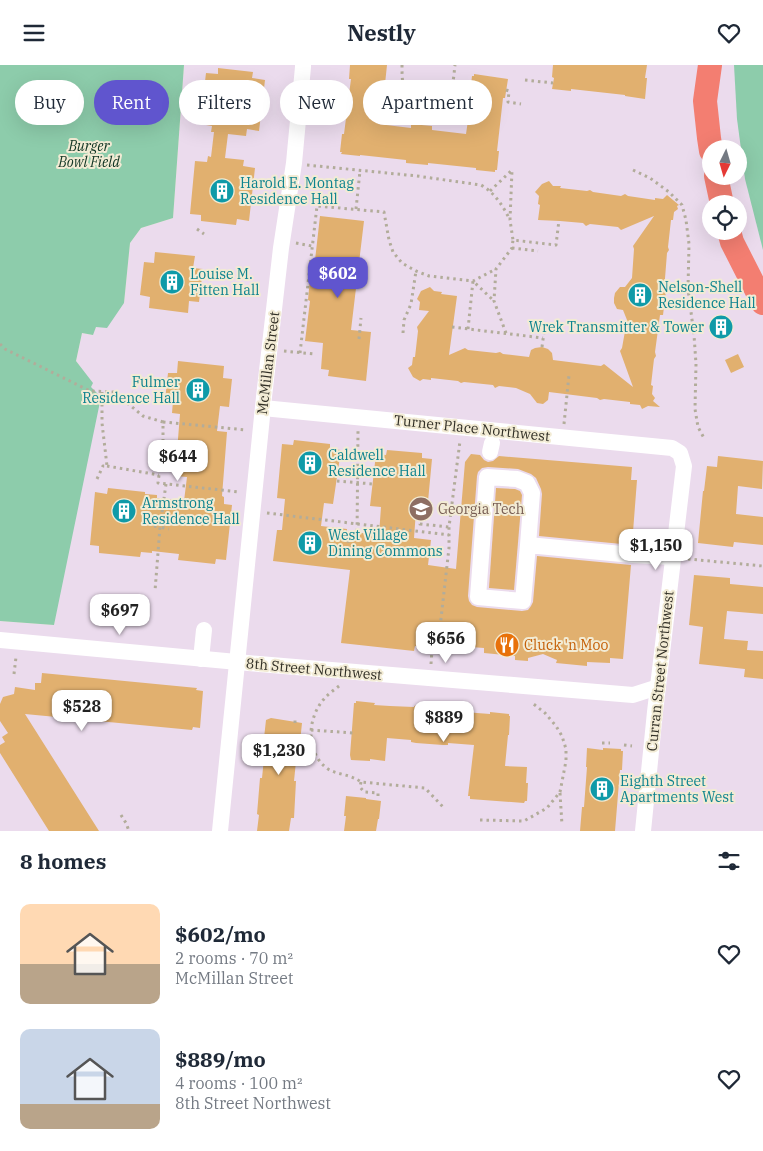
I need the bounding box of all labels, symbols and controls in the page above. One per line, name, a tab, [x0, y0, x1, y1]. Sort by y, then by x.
text: Nestly	[347, 18, 416, 47]
icon: menu	[20, 19, 48, 47]
icon: heart	[715, 19, 743, 47]
chip: Buy	[15, 80, 84, 125]
chip: Rent	[94, 80, 169, 125]
chip: Filters	[179, 80, 270, 125]
chip: New	[280, 80, 353, 125]
chip: Apartment	[363, 80, 492, 125]
park label: Burger Bowl Field	[57, 137, 120, 171]
north arrow	[702, 140, 748, 185]
map controls	[702, 140, 747, 240]
place label: Harold E. Montag Residence Hall	[240, 174, 354, 208]
building icon: Harold E. Montag Residence Hall	[209, 178, 235, 204]
button: locate	[702, 195, 747, 240]
pin: $602	[308, 257, 368, 299]
text: $602	[319, 263, 357, 283]
place label: Louise M. Fitten Hall	[190, 265, 259, 299]
building icon: Louise M. Fitten Hall	[159, 269, 185, 295]
place label: Nelson-Shell Residence Hall	[658, 278, 756, 312]
building icon: Nelson-Shell Residence Hall	[627, 282, 653, 308]
street label: McMillan Street	[253, 310, 283, 416]
building icon: Wrek Transmitter & Tower	[708, 314, 734, 340]
place label: Wrek Transmitter & Tower	[529, 318, 705, 336]
place label: Fulmer Residence Hall	[82, 373, 181, 407]
building icon: Fulmer Residence Hall	[185, 377, 211, 403]
street label: Turner Place Northwest	[393, 411, 551, 445]
pin: $644	[148, 439, 208, 482]
text: $644	[159, 446, 197, 466]
place label: Caldwell Residence Hall	[328, 446, 426, 480]
building icon: Caldwell Residence Hall	[297, 450, 323, 476]
place label: Armstrong Residence Hall	[142, 494, 240, 528]
school or university icon: Georgia Tech	[408, 496, 434, 522]
building icon: Armstrong Residence Hall	[111, 498, 137, 524]
place label: Georgia Tech	[438, 500, 525, 518]
place label: West Village Dining Commons	[328, 526, 443, 560]
pin: $1,150	[615, 529, 697, 571]
building icon: West Village Dining Commons	[297, 530, 323, 556]
text: $1,150	[630, 535, 682, 555]
street label: Curran Street Northwest	[643, 590, 677, 752]
pin: $697	[90, 593, 150, 636]
text: $697	[101, 600, 139, 620]
pin: $656	[416, 621, 476, 664]
text: $656	[427, 628, 465, 648]
restaurant icon: Cluck 'n Moo	[494, 632, 520, 658]
place label: Cluck 'n Moo	[524, 636, 608, 654]
street label: 8th Street Northwest	[245, 654, 383, 684]
pin: $528	[52, 689, 112, 732]
text: $528	[63, 696, 101, 716]
pin: $889	[414, 701, 474, 743]
text: $889	[425, 707, 463, 727]
pin: $1,230	[238, 733, 320, 776]
text: $1,230	[253, 740, 305, 760]
place label: Eighth Street Apartments West	[620, 772, 734, 806]
building icon: Eighth Street Apartments West	[589, 776, 615, 802]
text: 8 homes	[20, 847, 106, 875]
icon: filters	[715, 847, 743, 875]
text: $602/mo	[175, 920, 266, 948]
icon: home	[60, 924, 120, 984]
icon: heart	[715, 940, 743, 968]
text: 2 rooms · 70 m²	[175, 948, 293, 968]
text: McMillan Street	[175, 968, 293, 988]
text: $889/mo	[175, 1045, 266, 1073]
icon: home	[60, 1049, 120, 1109]
icon: heart	[715, 1065, 743, 1093]
text: 4 rooms · 100 m²	[175, 1073, 303, 1093]
text: 8th Street Northwest	[175, 1093, 331, 1113]

